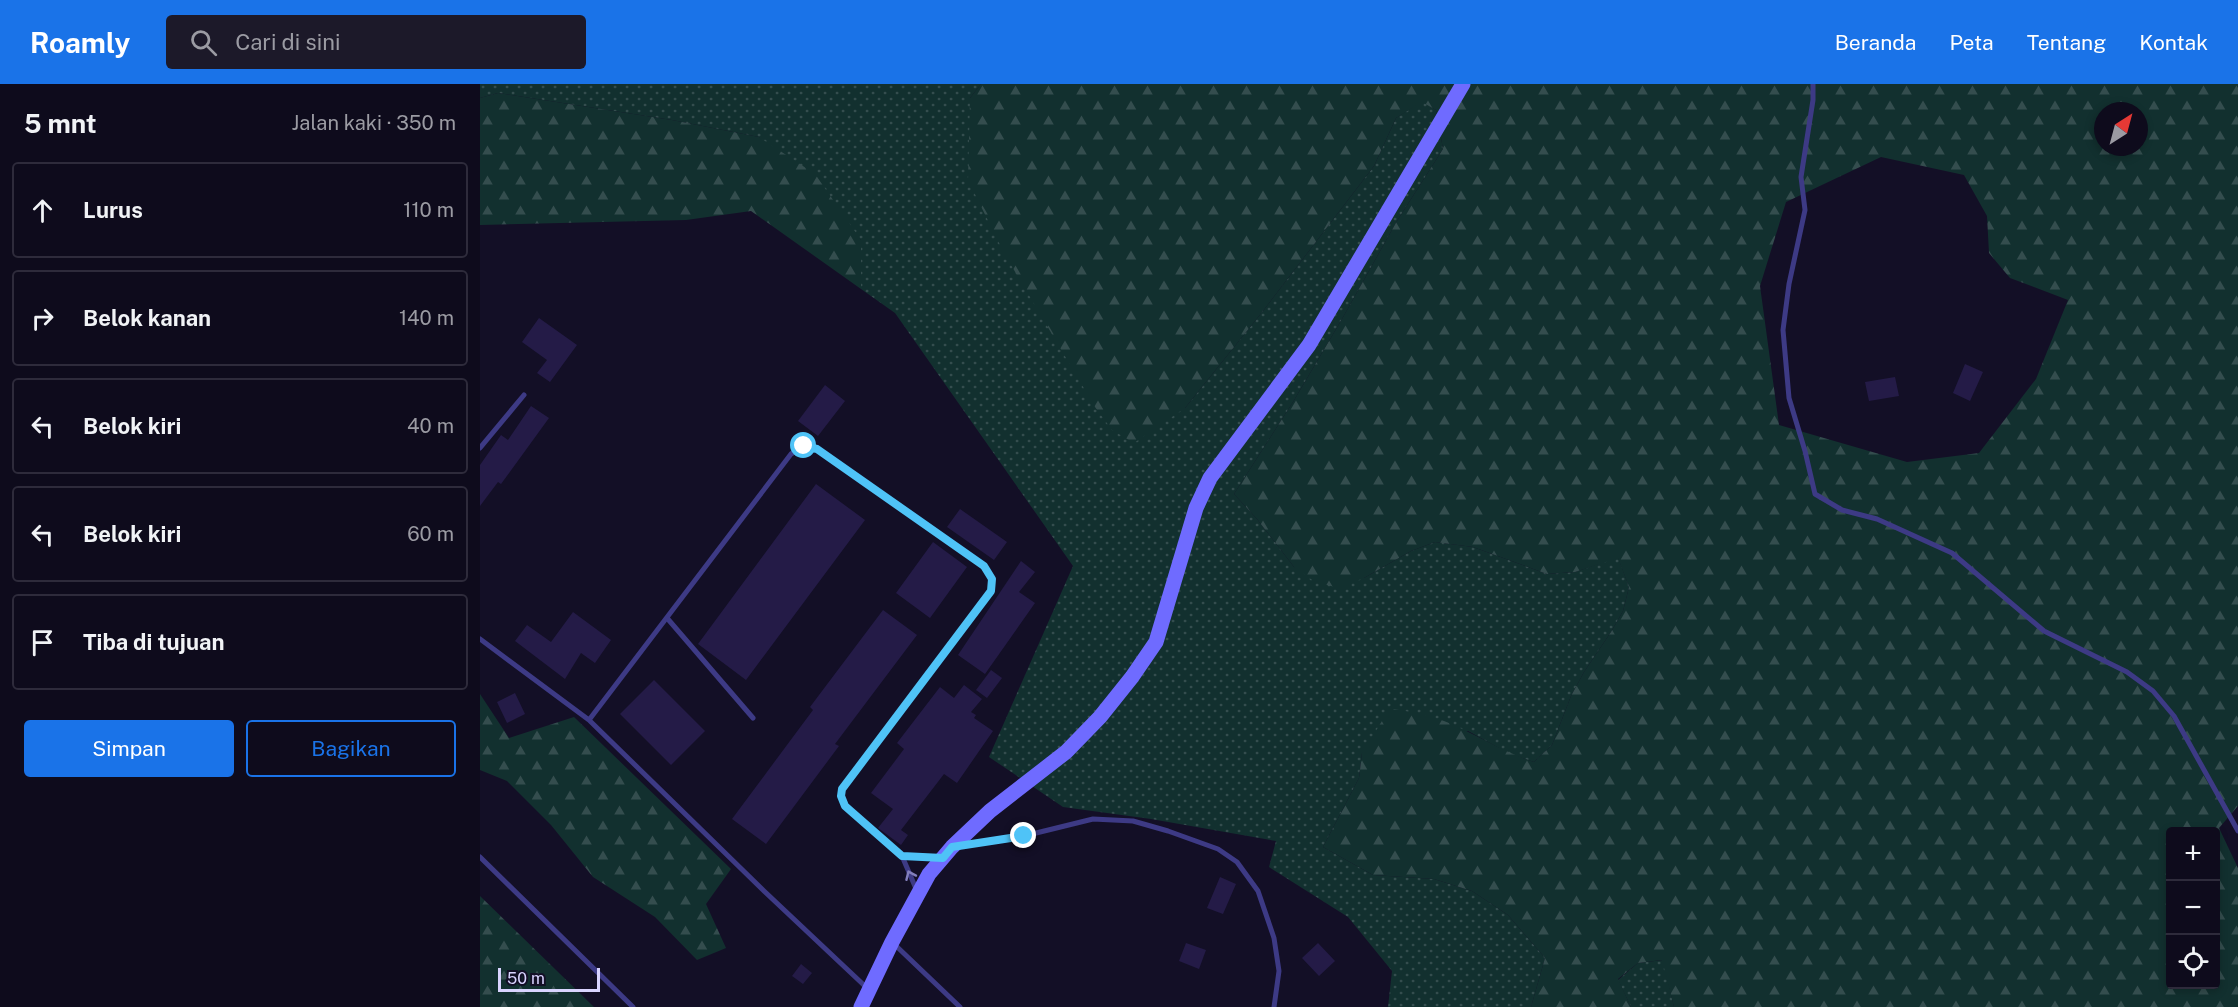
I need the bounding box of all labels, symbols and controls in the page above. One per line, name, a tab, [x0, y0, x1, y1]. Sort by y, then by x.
search box	[166, 15, 586, 69]
text: Roamly	[30, 26, 130, 59]
icon: search	[187, 26, 220, 59]
text: Cari di sini	[235, 29, 340, 55]
text: Beranda	[1835, 30, 1916, 55]
text: Peta	[1949, 30, 1994, 55]
text: Tentang	[2027, 30, 2106, 55]
text: Kontak	[2139, 30, 2208, 55]
north arrow	[2094, 102, 2148, 156]
text: 5 mnt	[24, 108, 96, 139]
text: Jalan kaki · 350 m	[292, 111, 456, 135]
icon: ahead	[26, 194, 59, 227]
text: Lurus	[83, 197, 143, 223]
text: 110 m	[403, 198, 454, 222]
icon: right	[26, 302, 59, 335]
text: Belok kanan	[83, 305, 211, 331]
text: 140 m	[399, 306, 454, 330]
icon: left	[26, 410, 59, 443]
text: Belok kiri	[83, 413, 181, 439]
text: 40 m	[407, 414, 454, 438]
route start	[790, 432, 816, 458]
icon: left	[26, 518, 59, 551]
text: Belok kiri	[83, 521, 181, 547]
text: 60 m	[407, 522, 454, 546]
icon: arrive	[26, 626, 59, 659]
text: Tiba di tujuan	[83, 629, 224, 655]
button: Simpan	[24, 720, 234, 777]
button: Bagikan	[246, 720, 456, 777]
route end	[1010, 822, 1036, 848]
map controls	[2166, 827, 2220, 989]
button: +	[2166, 827, 2220, 881]
one-way arrow	[905, 871, 917, 882]
button: −	[2166, 881, 2220, 935]
button: locate	[2166, 935, 2220, 989]
scale bar	[498, 965, 600, 992]
text: 50 m	[507, 969, 545, 988]

